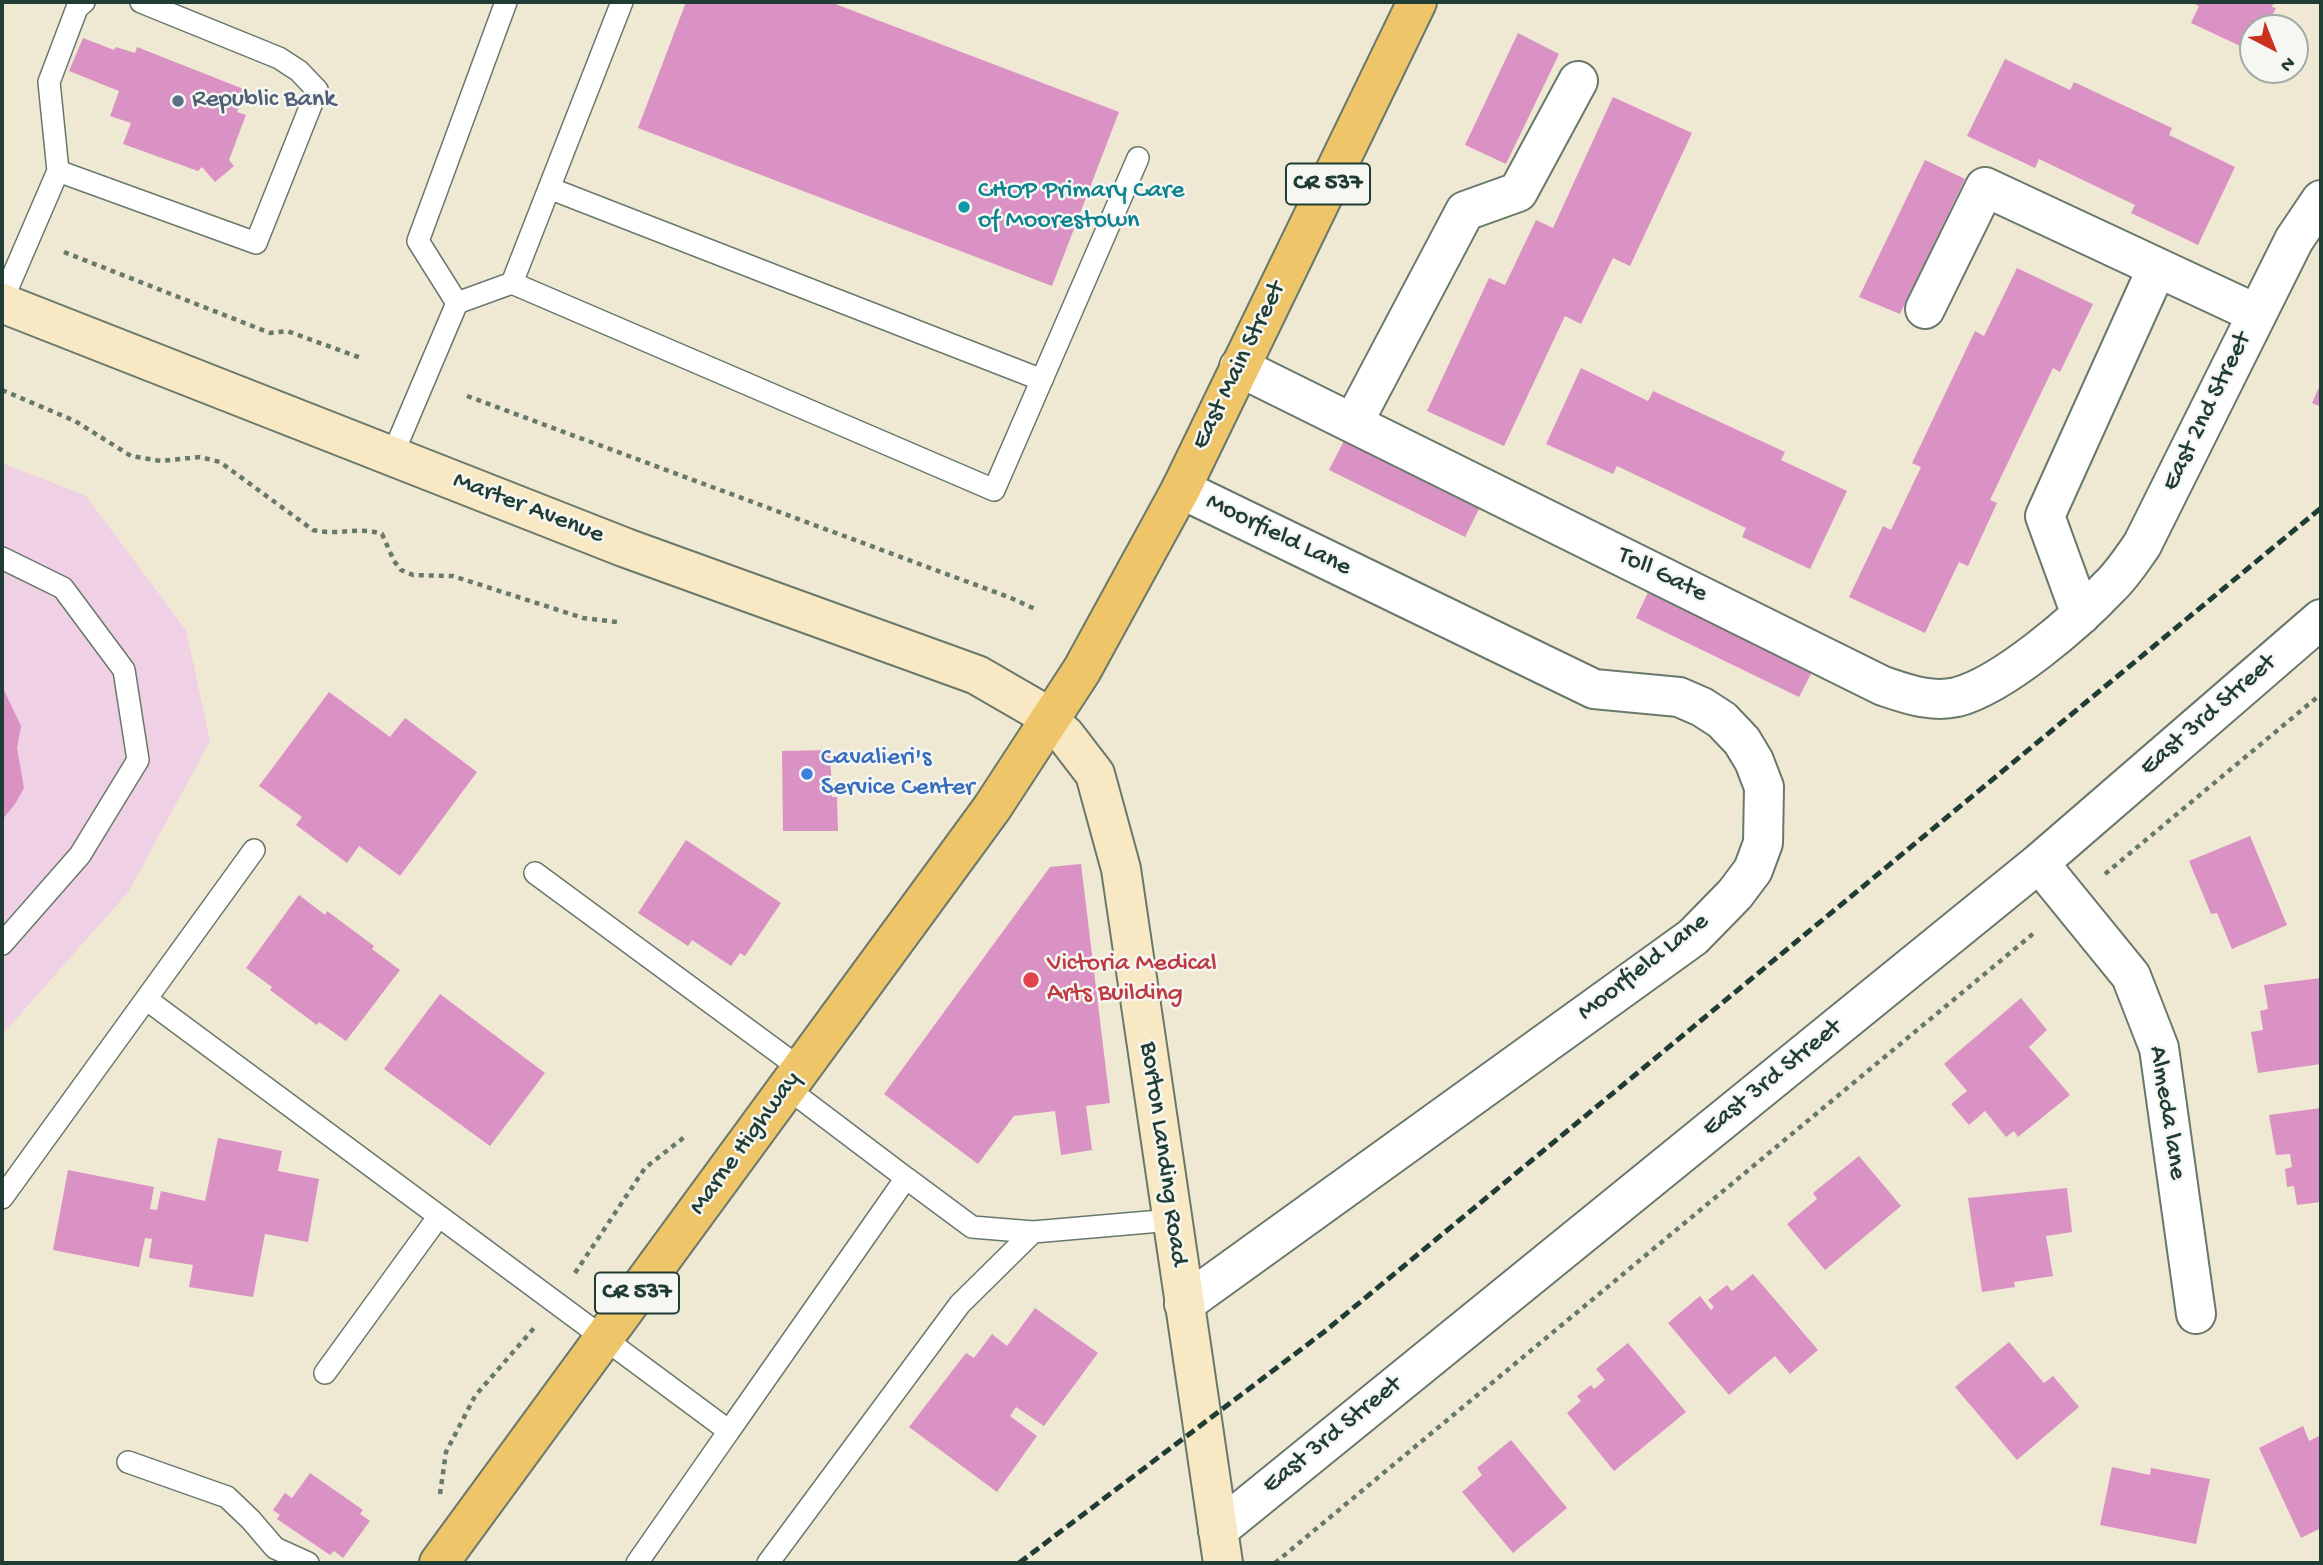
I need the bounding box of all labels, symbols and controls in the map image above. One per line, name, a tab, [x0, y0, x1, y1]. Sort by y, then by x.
north arrow	[2239, 14, 2309, 84]
text: N	[2275, 51, 2299, 76]
place label: Republic Bank	[192, 85, 336, 117]
marker: Republic Bank	[170, 93, 186, 109]
road number: CR 537	[1286, 164, 1370, 204]
place label: CHOP Primary Care of Moorestown	[978, 176, 1184, 238]
marker: CHOP Primary Care of Moorestown	[956, 199, 972, 215]
street label: East Main Street	[1186, 277, 1294, 455]
street label: East 2nd Street	[2156, 328, 2260, 496]
street label: Marter Avenue	[448, 466, 608, 552]
street label: Moorfield Lane	[1200, 487, 1356, 585]
street label: Toll Gate	[1612, 541, 1712, 611]
street label: East 3rd Street	[2134, 648, 2284, 784]
place label: Cavalieri's Service Center	[821, 743, 974, 804]
marker: Cavalieri's Service Center	[799, 766, 815, 782]
street label: Moorfield Lane	[1572, 907, 1716, 1029]
place label: Victoria Medical Arts Building	[1047, 949, 1217, 1010]
marker: Victoria Medical Arts Building	[1021, 970, 1041, 990]
street label: East 3rd Street	[1697, 1013, 1849, 1145]
street label: Borton Landing Road	[1131, 1040, 1193, 1268]
street label: Almeda lane	[2140, 1044, 2192, 1182]
street label: Marne Highway	[683, 1066, 809, 1222]
road number: CR 537	[595, 1273, 679, 1314]
street label: East 3rd Street	[1257, 1370, 1409, 1502]

